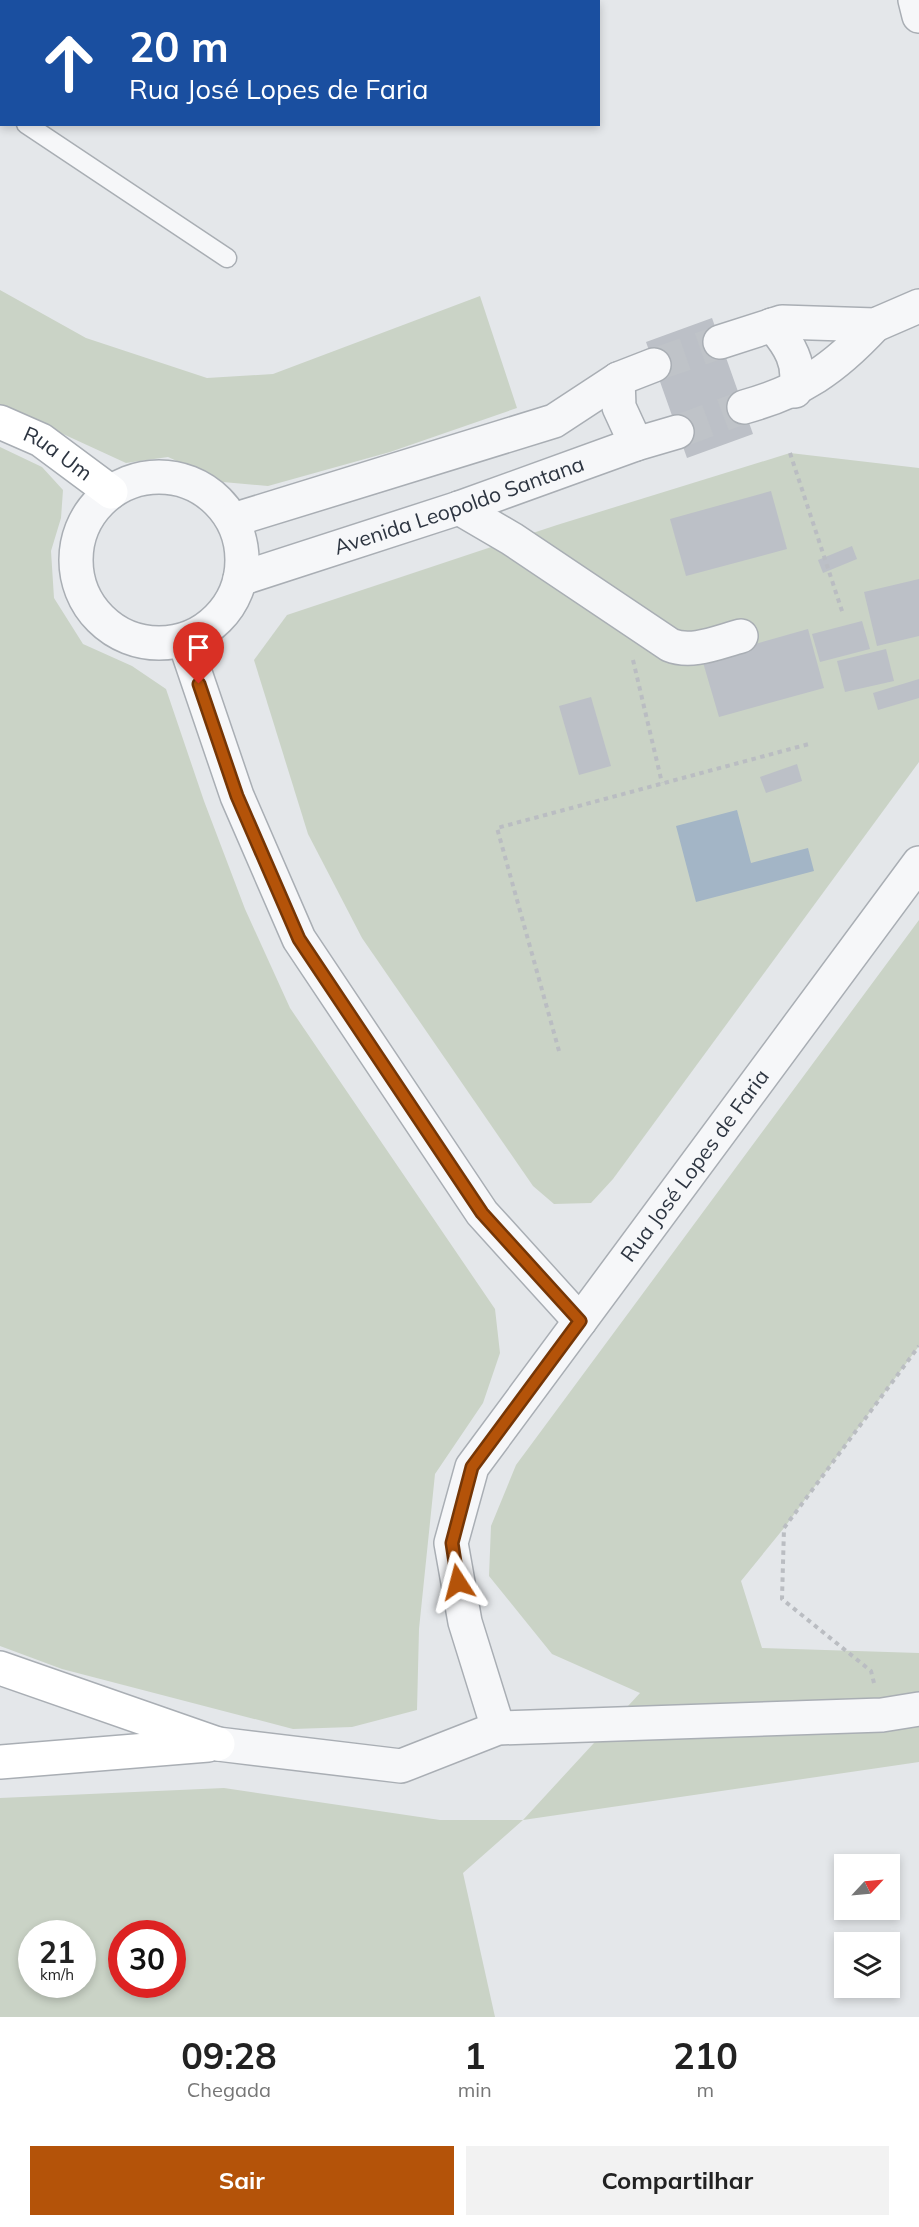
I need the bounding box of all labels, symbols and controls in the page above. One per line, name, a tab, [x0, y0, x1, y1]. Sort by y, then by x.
text: 20 m	[129, 20, 229, 73]
icon: ahead	[30, 24, 108, 102]
text: Rua José Lopes de Faria	[129, 72, 428, 106]
street label: Rua Um	[20, 420, 98, 486]
street label: Avenida Leopoldo Santana	[330, 450, 587, 560]
pin	[173, 622, 224, 684]
icon: arrive	[182, 631, 215, 664]
street label: Rua José Lopes de Faria	[614, 1064, 774, 1266]
position arrow	[426, 1550, 490, 1614]
north arrow	[834, 1854, 900, 1920]
map controls	[834, 1854, 900, 1998]
speed limit sign: 30	[108, 1920, 186, 1998]
button: layers	[834, 1932, 900, 1998]
text: 21	[39, 1933, 75, 1971]
text: km/h	[40, 1965, 74, 1984]
text: 09:28	[181, 2033, 277, 2078]
text: 1	[464, 2033, 486, 2078]
text: 210	[673, 2033, 738, 2078]
text: Chegada	[187, 2077, 271, 2102]
text: min	[458, 2077, 492, 2102]
text: m	[697, 2077, 714, 2102]
button: Sair	[30, 2146, 454, 2215]
button: Compartilhar	[466, 2146, 889, 2215]

